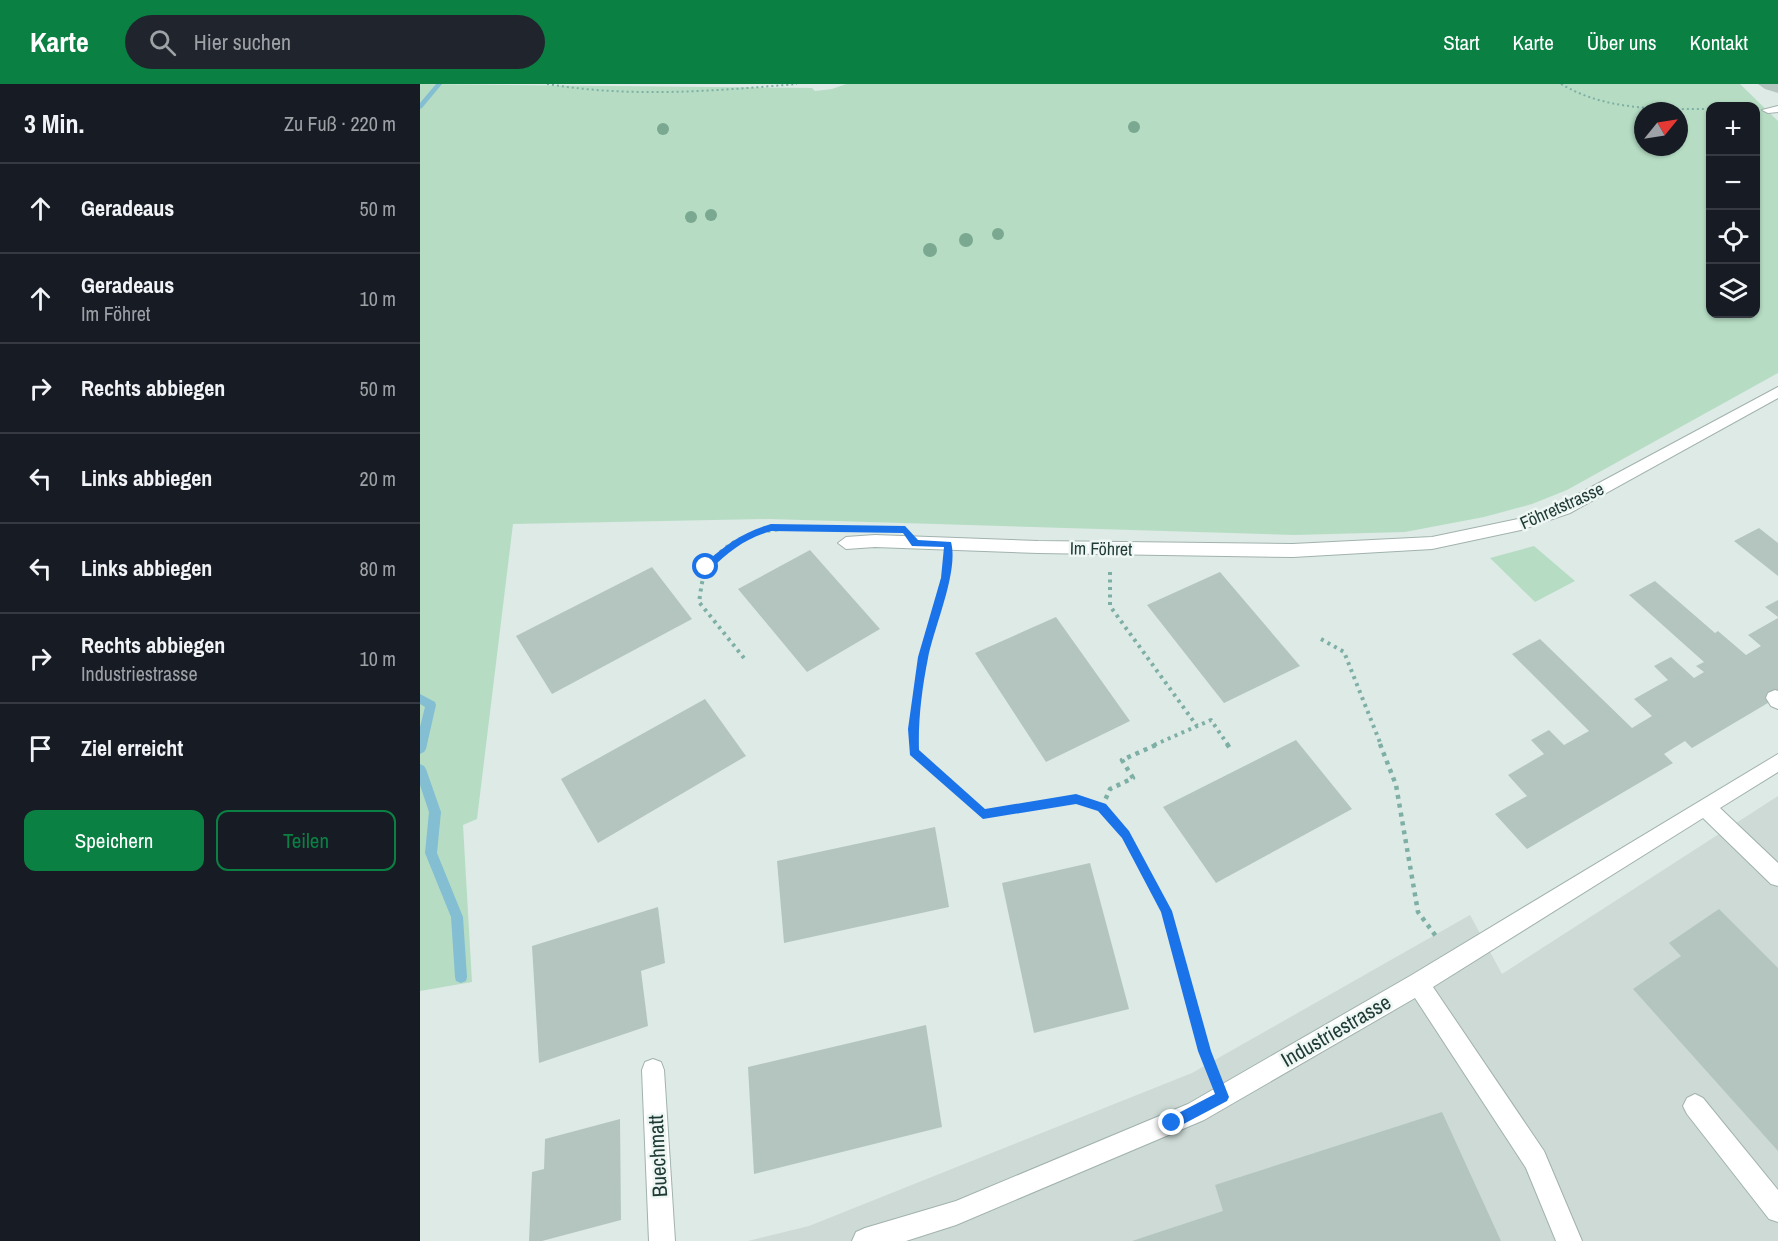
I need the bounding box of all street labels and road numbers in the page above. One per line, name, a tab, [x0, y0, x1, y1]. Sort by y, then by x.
street label: Föhretstrasse	[1516, 476, 1608, 535]
street label: Im Föhret	[1070, 535, 1132, 562]
street label: Industriestrasse	[1275, 987, 1396, 1074]
street label: Buechmatt	[641, 1114, 674, 1198]

